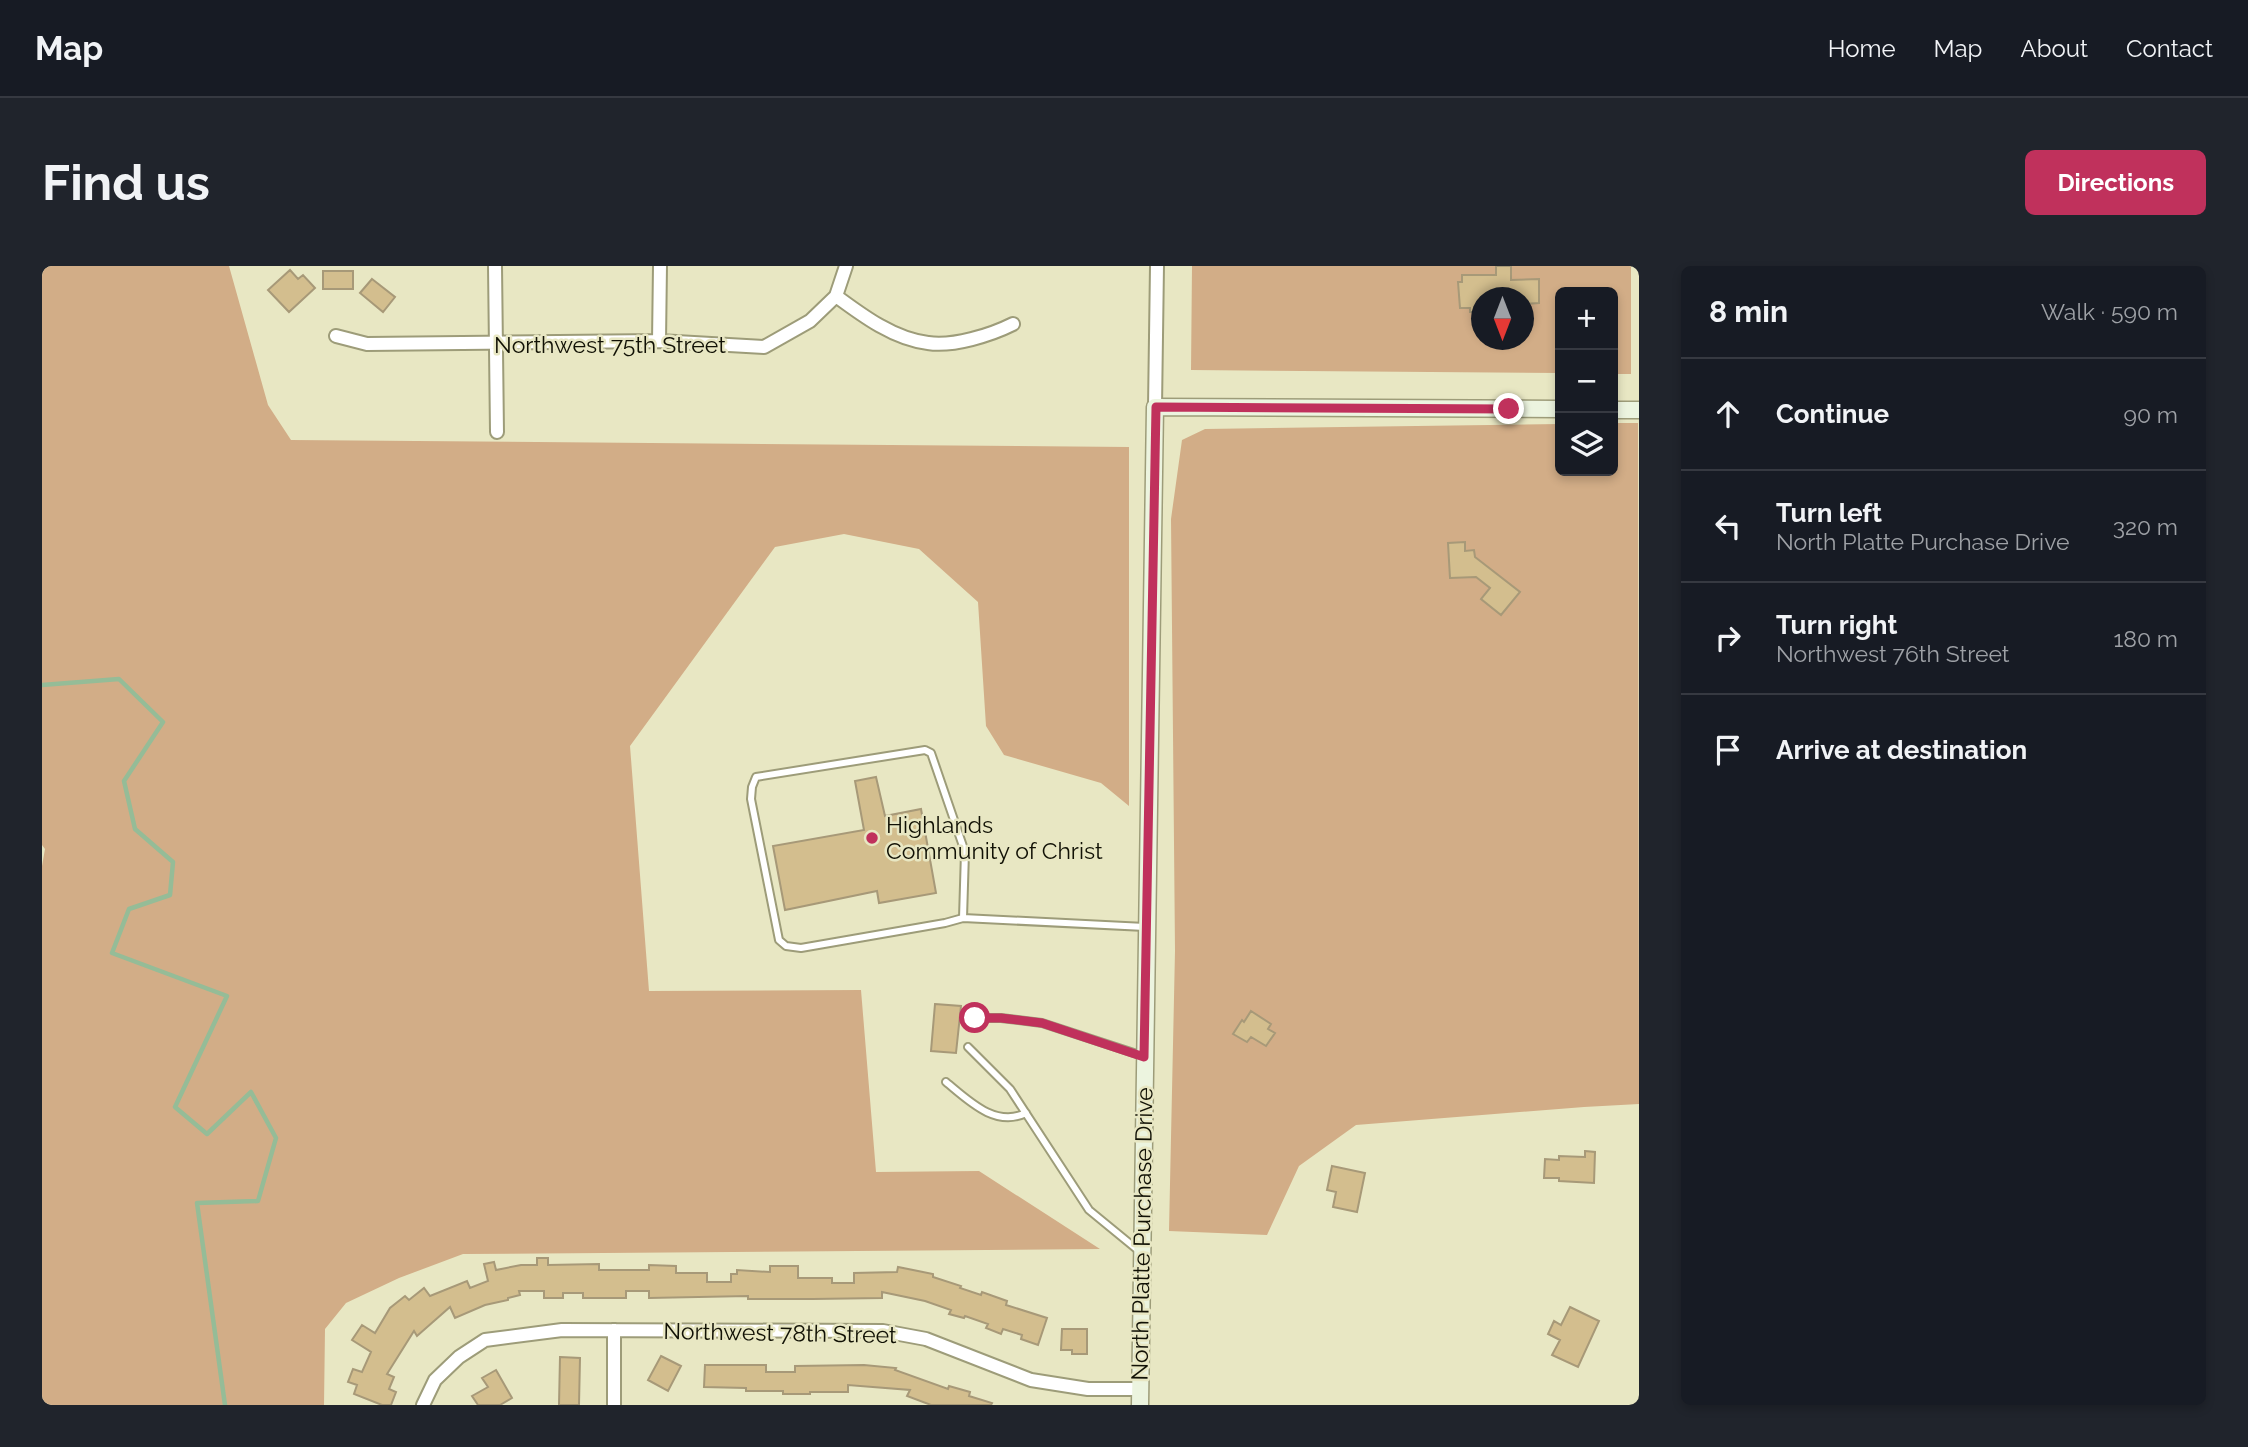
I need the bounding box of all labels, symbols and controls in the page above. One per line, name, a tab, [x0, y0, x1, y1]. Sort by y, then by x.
text: Map	[35, 29, 103, 68]
text: Home	[1828, 34, 1896, 63]
text: Map	[1934, 34, 1982, 63]
text: About	[2020, 34, 2088, 63]
text: Contact	[2126, 34, 2213, 63]
button: Directions	[2025, 150, 2206, 215]
text: Find us	[42, 154, 210, 211]
north arrow	[1471, 287, 1534, 350]
map controls	[1555, 287, 1618, 476]
button: +	[1555, 287, 1618, 350]
text: 8 min	[1709, 294, 1788, 329]
text: Walk · 590 m	[2041, 298, 2178, 325]
street label: Northwest 75th Street	[494, 331, 726, 358]
button: −	[1555, 350, 1618, 413]
route end	[1493, 393, 1524, 424]
icon: ahead	[1709, 395, 1747, 433]
text: Continue	[1776, 399, 1889, 429]
text: 90 m	[2123, 401, 2178, 428]
button: layers	[1555, 413, 1618, 476]
text: Turn left	[1776, 498, 1882, 528]
icon: left	[1709, 507, 1747, 545]
text: 320 m	[2113, 513, 2178, 540]
text: North Platte Purchase Drive	[1776, 528, 2069, 555]
text: Turn right	[1776, 610, 1897, 640]
icon: right	[1709, 619, 1747, 657]
text: 180 m	[2113, 625, 2178, 652]
text: Northwest 76th Street	[1776, 640, 2010, 667]
icon: arrive	[1709, 731, 1747, 769]
text: Arrive at destination	[1776, 735, 2027, 765]
place label: Highlands Community of Christ	[886, 811, 1103, 864]
marker: Highlands Community of Christ	[864, 830, 880, 846]
route start	[959, 1002, 990, 1033]
street label: North Platte Purchase Drive	[1125, 1087, 1158, 1381]
street label: Northwest 78th Street	[663, 1317, 897, 1348]

